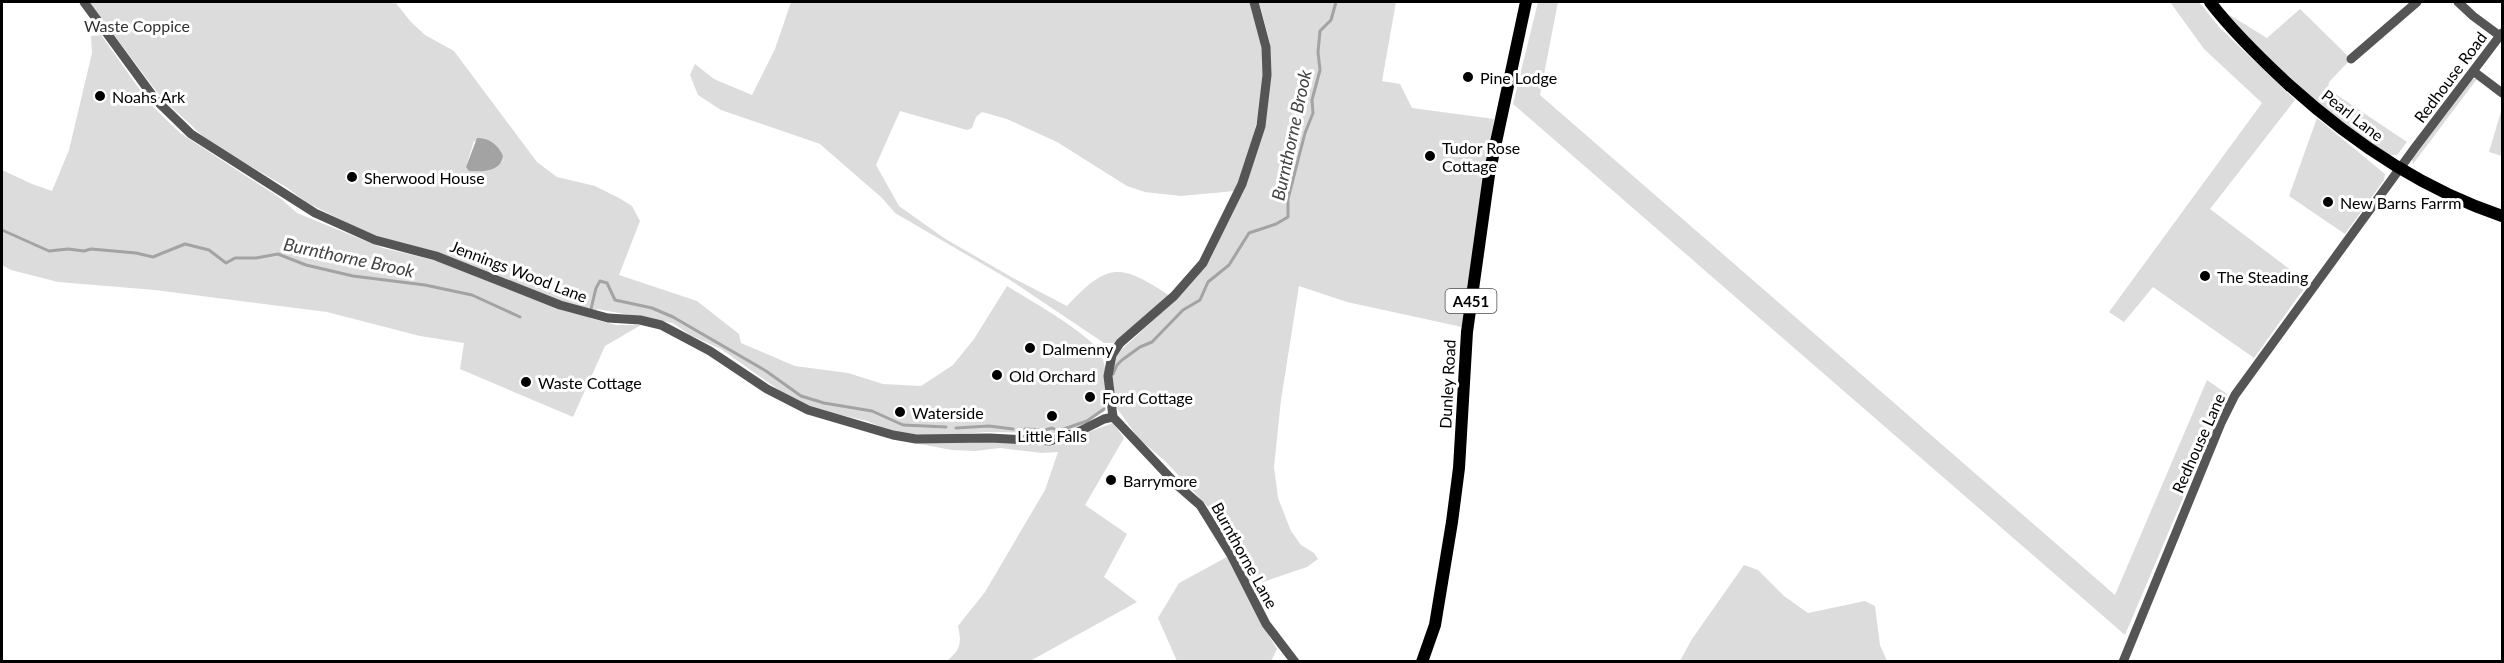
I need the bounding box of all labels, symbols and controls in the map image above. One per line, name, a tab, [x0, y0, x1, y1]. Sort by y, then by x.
park label: Waste Coppice	[84, 16, 190, 35]
street label: Redhouse Road	[2410, 28, 2490, 126]
water label: Burnthorne Brook	[1266, 67, 1316, 202]
place label: Pine Lodge	[1480, 68, 1557, 87]
marker: Pine Lodge	[1461, 70, 1475, 84]
street label: Pearl Lane	[2318, 85, 2388, 145]
place label: Noahs Ark	[112, 87, 186, 106]
marker: Noahs Ark	[93, 89, 107, 103]
place label: Tudor Rose Cottage	[1442, 138, 1520, 175]
marker: Tudor Rose Cottage	[1423, 149, 1437, 163]
place label: Sherwood House	[364, 168, 485, 187]
marker: Sherwood House	[345, 170, 359, 184]
place label: New Barns Farrm	[2340, 193, 2461, 212]
marker: New Barns Farrm	[2321, 195, 2335, 209]
water label: Burnthorne Brook	[282, 232, 417, 282]
street label: Jennings Wood Lane	[448, 236, 590, 306]
place label: The Steading	[2217, 267, 2308, 286]
marker: The Steading	[2198, 269, 2212, 283]
road number: A451	[1446, 289, 1496, 313]
place label: Dalmenny	[1042, 339, 1114, 358]
street label: Dunley Road	[1435, 339, 1459, 429]
marker: Dalmenny	[1023, 341, 1037, 355]
place label: Old Orchard	[1009, 366, 1096, 385]
marker: Old Orchard	[990, 368, 1004, 382]
place label: Waste Cottage	[538, 373, 642, 392]
marker: Waste Cottage	[519, 375, 533, 389]
place label: Ford Cottage	[1102, 388, 1193, 407]
marker: Ford Cottage	[1083, 390, 1097, 404]
street label: Redhouse Lane	[2168, 390, 2228, 496]
place label: Waterside	[912, 403, 984, 422]
marker: Waterside	[893, 405, 907, 419]
marker: Little Falls	[1045, 409, 1059, 423]
place label: Little Falls	[1017, 426, 1087, 445]
place label: Barrymore	[1123, 471, 1197, 490]
marker: Barrymore	[1104, 473, 1118, 487]
street label: Burnthorne Lane	[1208, 499, 1282, 611]

